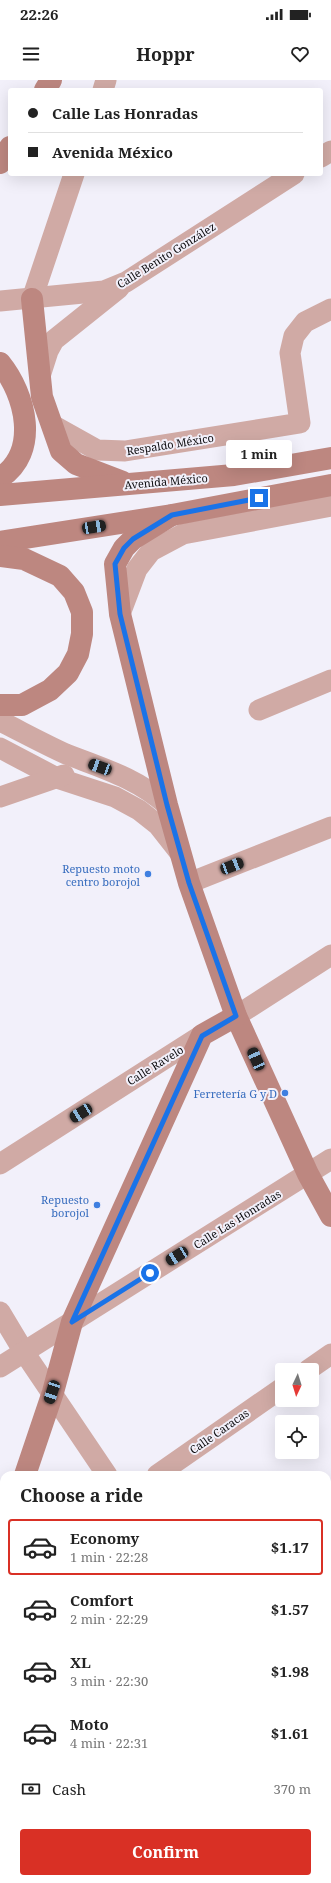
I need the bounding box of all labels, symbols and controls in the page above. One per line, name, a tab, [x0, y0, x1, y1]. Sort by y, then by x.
text: 22:26	[20, 4, 58, 24]
text: Hoppr	[136, 42, 195, 66]
icon: menu	[20, 43, 42, 65]
icon: heart	[289, 43, 311, 65]
text: Calle Las Honradas	[52, 103, 198, 123]
text: Avenida México	[52, 142, 173, 162]
street label: Calle Benito González	[114, 219, 218, 291]
street label: Respaldo México	[125, 430, 215, 458]
callout: 1 min	[226, 440, 292, 468]
text: 1 min	[241, 445, 277, 463]
street label: Avenida México	[124, 470, 208, 492]
route end	[250, 489, 268, 507]
car	[81, 519, 107, 535]
car	[87, 757, 113, 777]
car	[219, 856, 245, 876]
place label: Repuesto moto centro borojol	[62, 861, 141, 889]
marker: Repuesto moto centro borojol	[143, 869, 153, 879]
street label: Calle Ravelo	[124, 1042, 186, 1088]
car	[246, 1046, 266, 1072]
place label: Ferretería G y D	[194, 1086, 277, 1101]
marker: Ferretería G y D	[280, 1088, 290, 1098]
car	[68, 1102, 94, 1124]
street label: Calle Las Honradas	[190, 1186, 284, 1252]
place label: Repuesto borojol	[41, 1192, 90, 1220]
marker: Repuesto borojol	[92, 1200, 102, 1210]
car	[164, 1245, 190, 1267]
route start	[141, 1264, 159, 1282]
north arrow	[275, 1363, 319, 1407]
map controls	[275, 1363, 319, 1459]
car	[43, 1379, 61, 1405]
street label: Calle Caracas	[186, 1405, 252, 1457]
button: locate	[275, 1415, 319, 1459]
text: Choose a ride	[20, 1483, 143, 1507]
text: Economy	[70, 1528, 139, 1548]
icon: car	[22, 1529, 58, 1565]
text: $1.17	[271, 1537, 309, 1557]
text: 1 min · 22:28	[70, 1548, 148, 1566]
text: Comfort	[70, 1590, 133, 1610]
icon: car	[22, 1591, 58, 1627]
text: $1.57	[271, 1599, 309, 1619]
text: 2 min · 22:29	[70, 1610, 148, 1628]
text: XL	[70, 1652, 91, 1672]
icon: car	[22, 1653, 58, 1689]
text: $1.98	[271, 1661, 309, 1681]
text: 3 min · 22:30	[70, 1672, 148, 1690]
text: Moto	[70, 1714, 109, 1734]
icon: car	[22, 1715, 58, 1751]
text: $1.61	[271, 1723, 309, 1743]
text: 4 min · 22:31	[70, 1734, 148, 1752]
icon: cash	[20, 1778, 42, 1800]
text: Cash	[52, 1779, 86, 1799]
text: 370 m	[274, 1780, 311, 1798]
button: Confirm	[20, 1829, 311, 1875]

